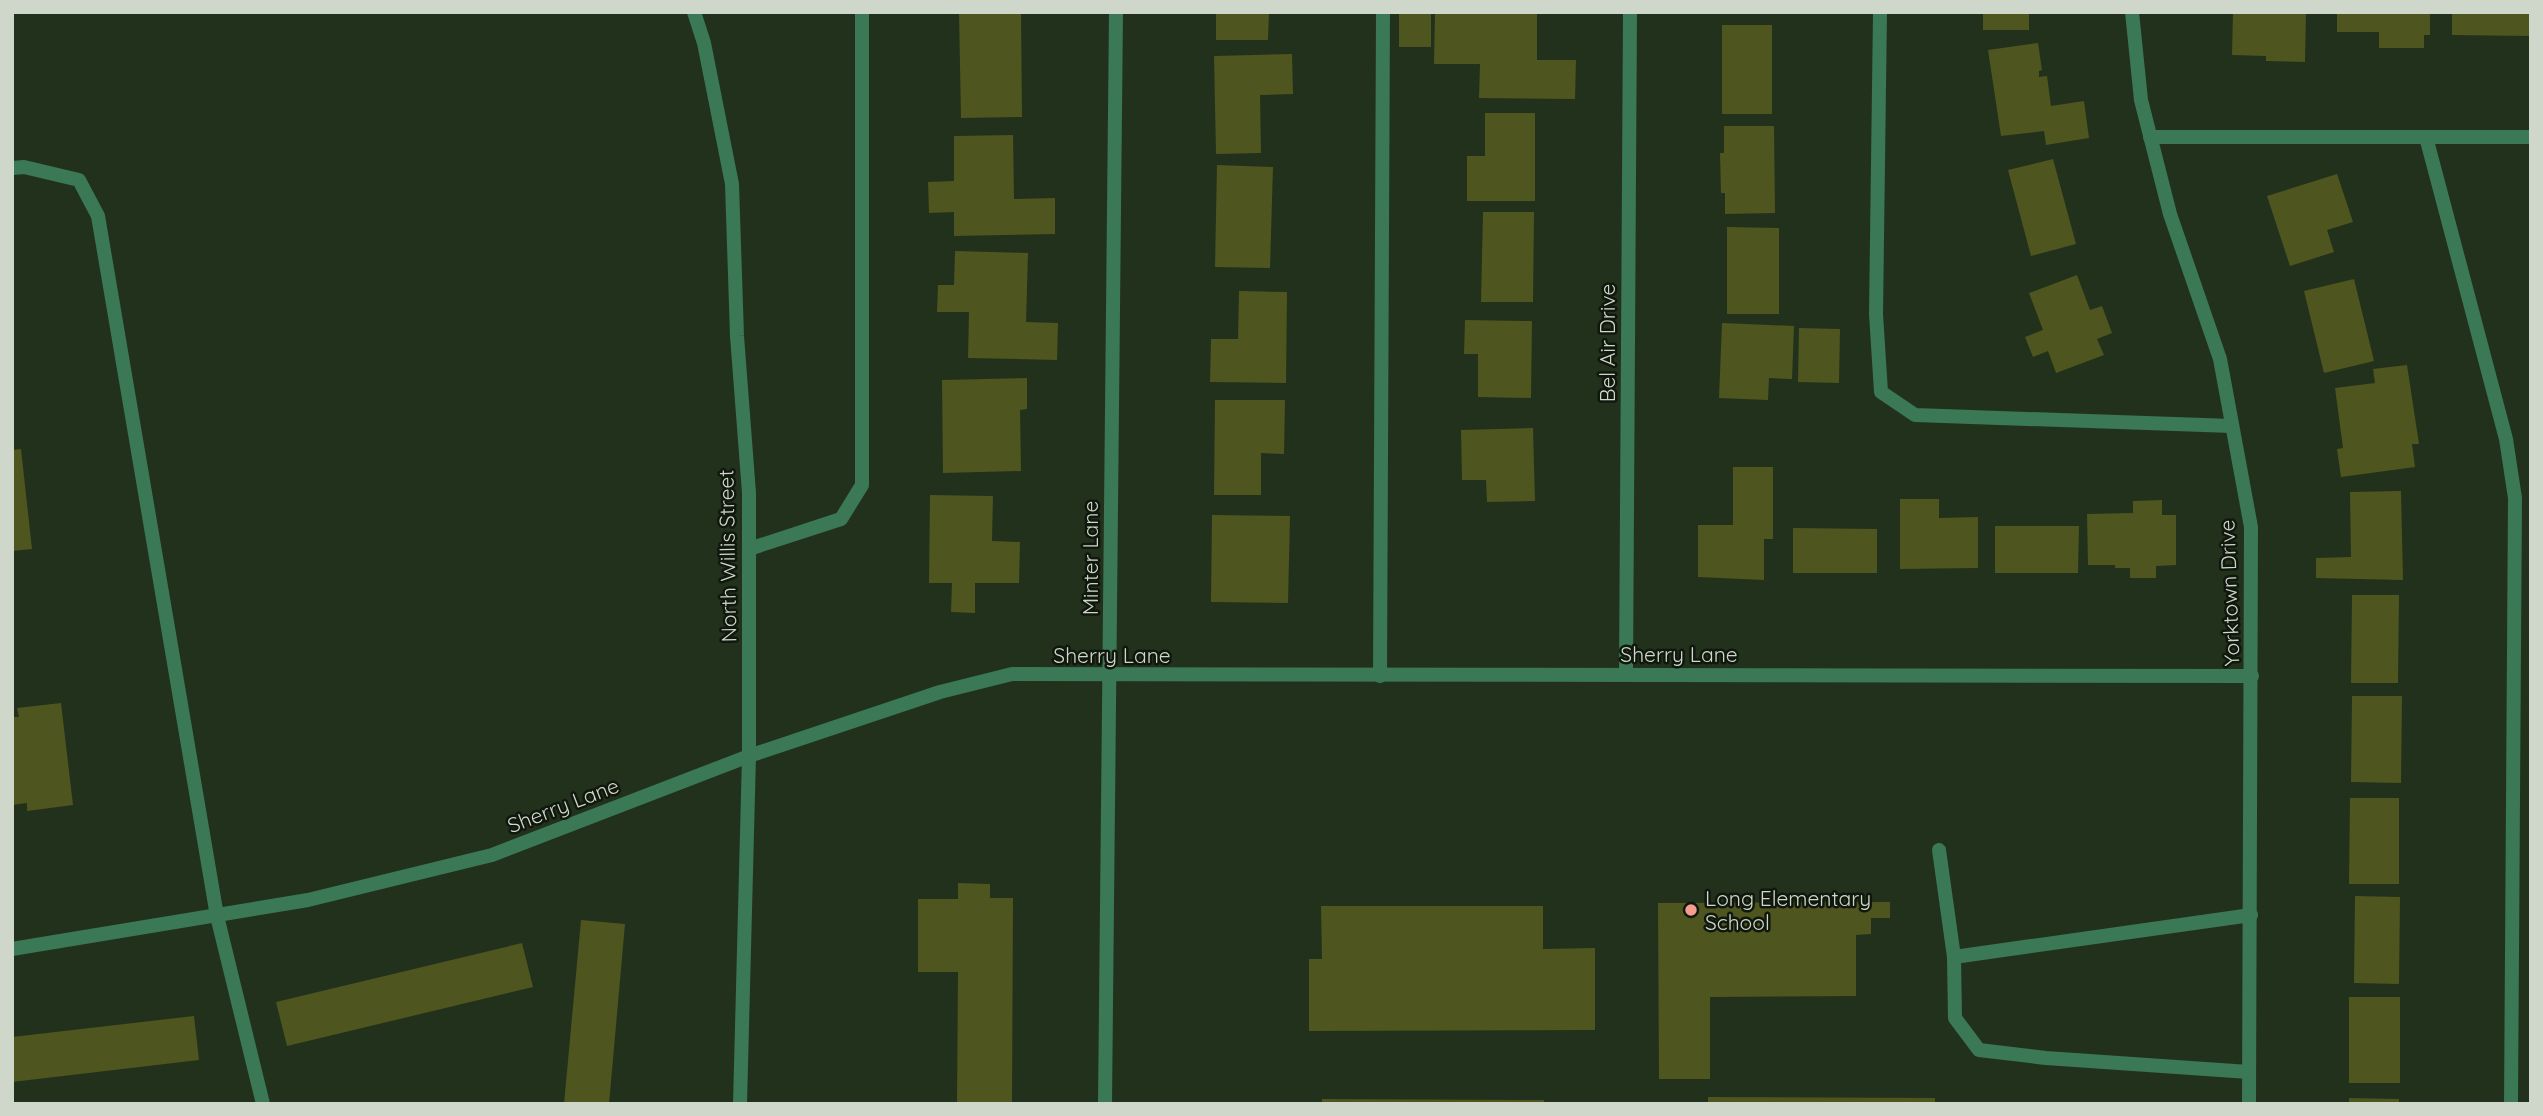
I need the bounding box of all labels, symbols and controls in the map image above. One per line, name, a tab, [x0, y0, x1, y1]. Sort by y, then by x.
street label: Bel Air Drive	[1594, 284, 1620, 402]
street label: North Willis Street	[712, 469, 742, 643]
street label: Minter Lane	[1077, 501, 1103, 615]
street label: Yorktown Drive	[2213, 519, 2245, 667]
street label: Sherry Lane	[1620, 641, 1738, 667]
street label: Sherry Lane	[1053, 642, 1171, 668]
street label: Sherry Lane	[504, 772, 622, 838]
place label: Long Elementary School	[1705, 885, 1871, 935]
marker: Long Elementary School	[1683, 902, 1699, 918]

